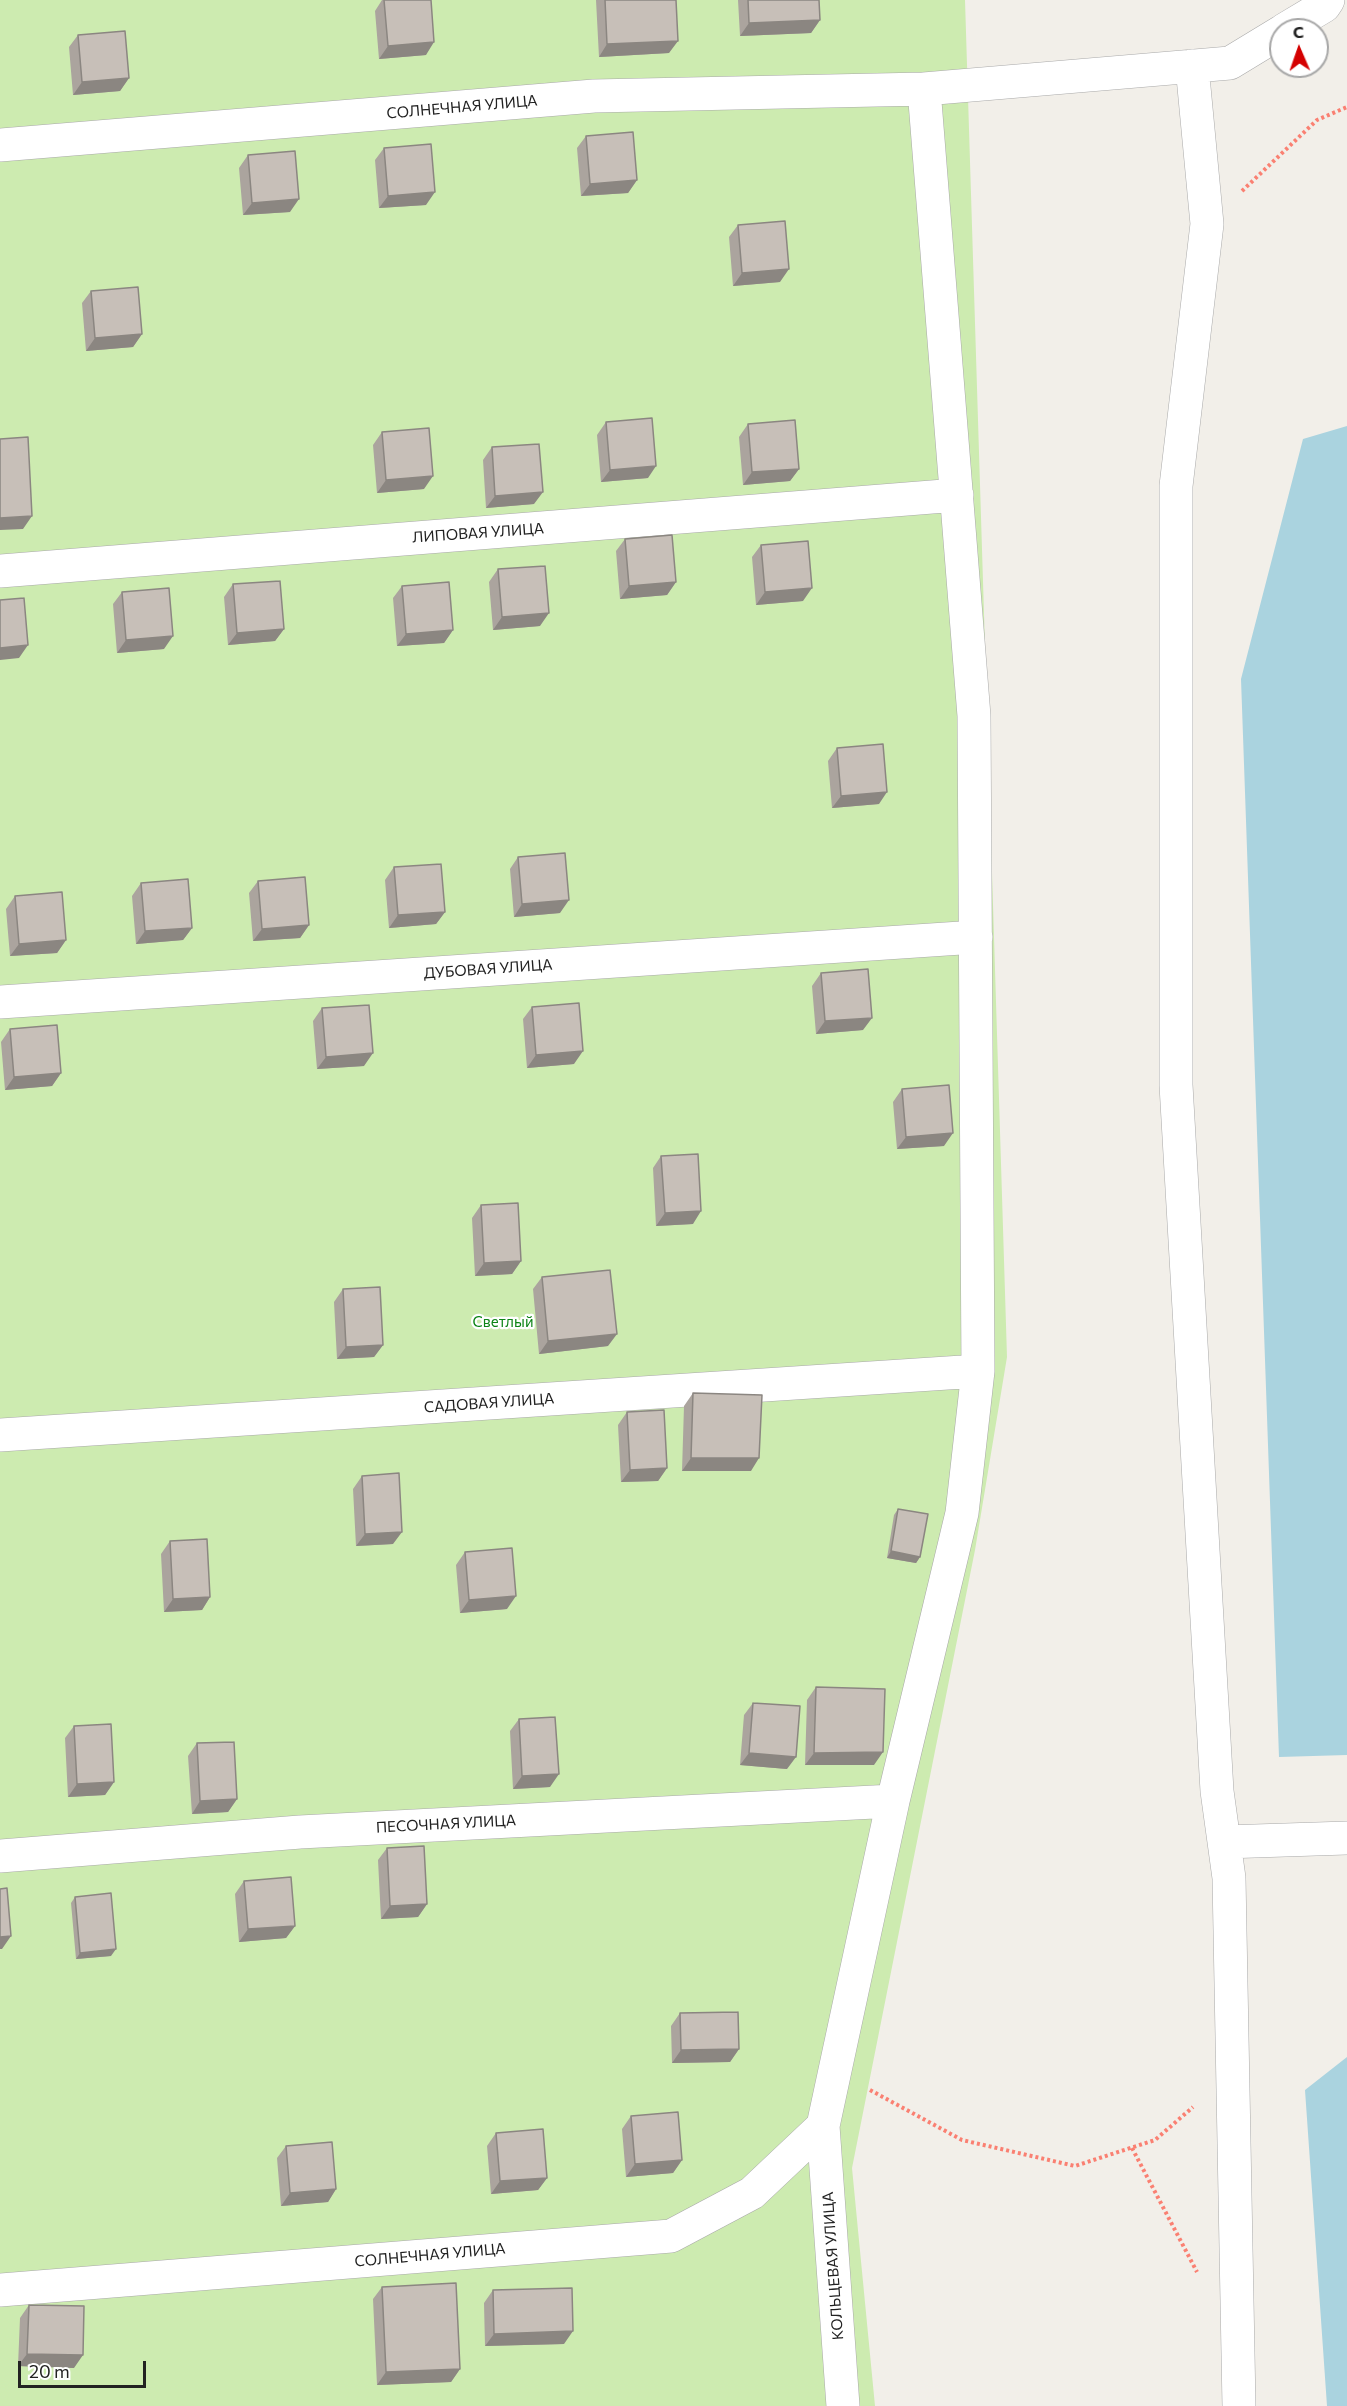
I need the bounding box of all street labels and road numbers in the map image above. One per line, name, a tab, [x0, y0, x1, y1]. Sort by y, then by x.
street label: СОЛНЕЧНАЯ УЛИЦА	[386, 91, 538, 123]
street label: ЛИПОВАЯ УЛИЦА	[411, 519, 545, 547]
street label: ДУБОВАЯ УЛИЦА	[423, 956, 553, 982]
street label: САДОВАЯ УЛИЦА	[423, 1389, 555, 1417]
street label: ПЕСОЧНАЯ УЛИЦА	[375, 1811, 517, 1837]
street label: КОЛЬЦЕВАЯ УЛИЦА	[819, 2191, 847, 2341]
street label: СОЛНЕЧНАЯ УЛИЦА	[354, 2239, 506, 2271]

